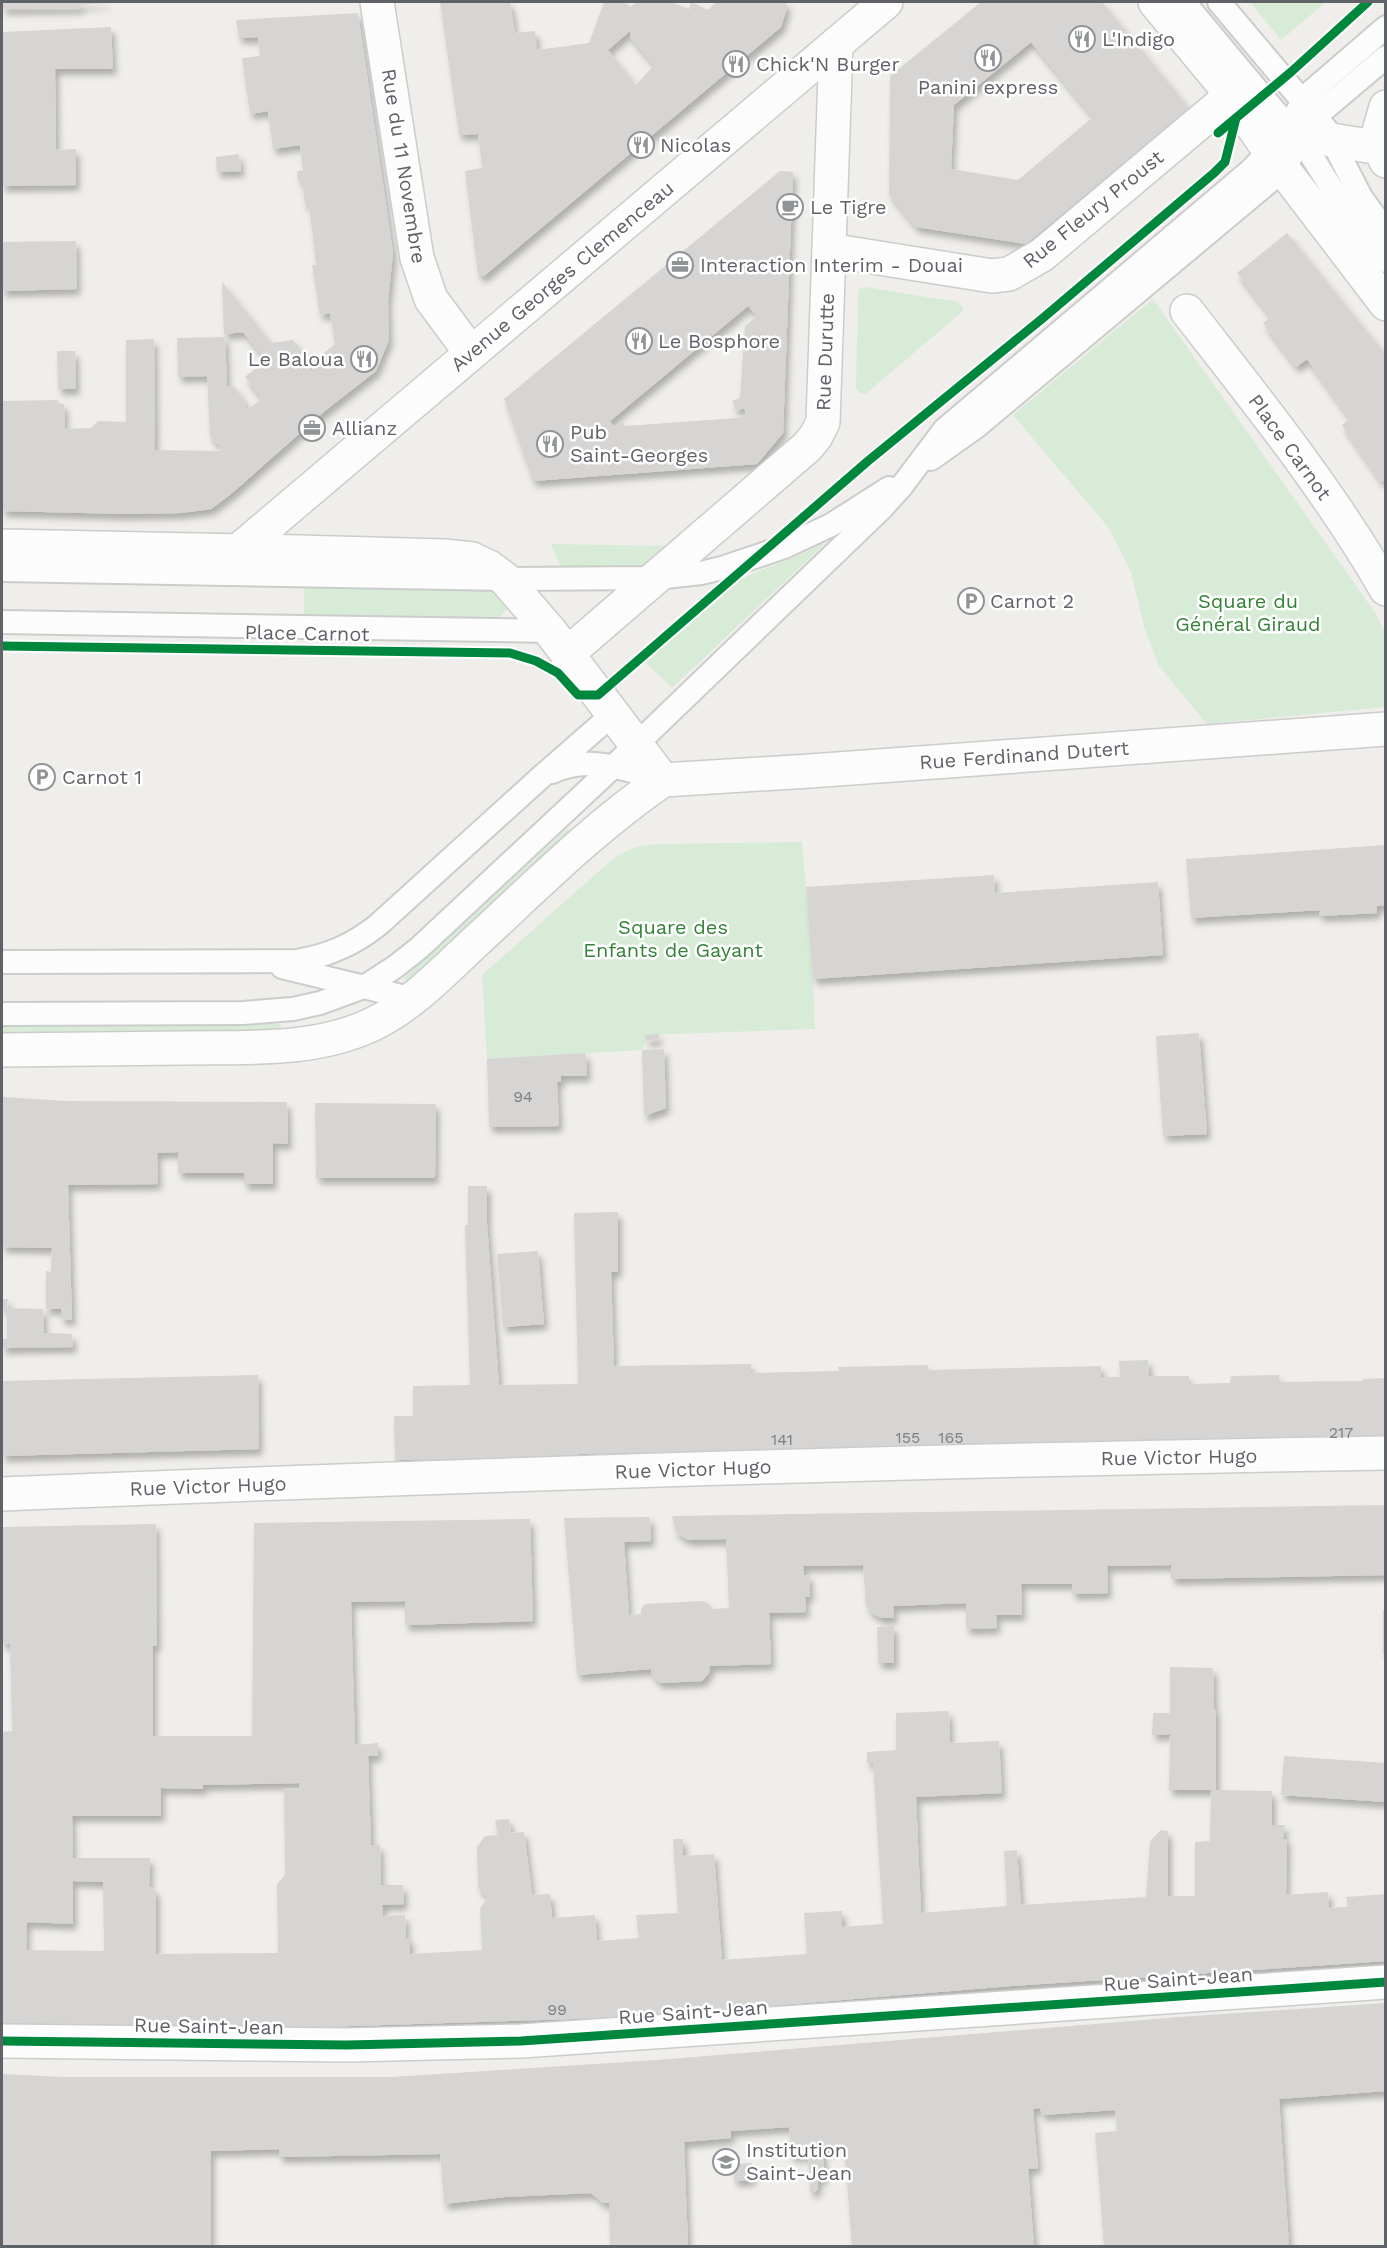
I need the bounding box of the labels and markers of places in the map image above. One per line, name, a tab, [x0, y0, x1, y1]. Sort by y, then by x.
restaurant icon: L'Indigo	[1067, 24, 1097, 54]
place label: L'Indigo	[1102, 27, 1175, 51]
restaurant icon: Panini express	[973, 43, 1003, 73]
restaurant icon: Chick'N Burger	[721, 49, 751, 79]
place label: Chick'N Burger	[756, 52, 900, 76]
place label: Panini express	[918, 75, 1058, 99]
restaurant icon: Nicolas	[626, 130, 656, 160]
place label: Nicolas	[660, 133, 731, 157]
cafe icon: Le Tigre	[775, 192, 805, 222]
place label: Le Tigre	[810, 195, 887, 219]
office icon: Interaction Interim - Douai	[665, 250, 695, 280]
place label: Interaction Interim - Douai	[700, 253, 963, 277]
restaurant icon: Le Bosphore	[624, 326, 654, 356]
place label: Le Bosphore	[658, 329, 780, 353]
restaurant icon: Le Baloua	[349, 344, 379, 374]
place label: Le Baloua	[248, 347, 344, 371]
office icon: Allianz	[297, 413, 327, 443]
place label: Allianz	[332, 416, 397, 440]
place label: Pub Saint-Georges	[570, 420, 708, 467]
restaurant icon: Pub Saint-Georges	[535, 429, 565, 459]
parking icon: Carnot 2	[956, 586, 986, 616]
place label: Carnot 2	[990, 589, 1074, 613]
parking icon: Carnot 1	[27, 762, 57, 792]
place label: Carnot 1	[62, 765, 142, 789]
place label: Institution Saint-Jean	[746, 2138, 852, 2185]
school or university icon: Institution Saint-Jean	[711, 2147, 741, 2177]

